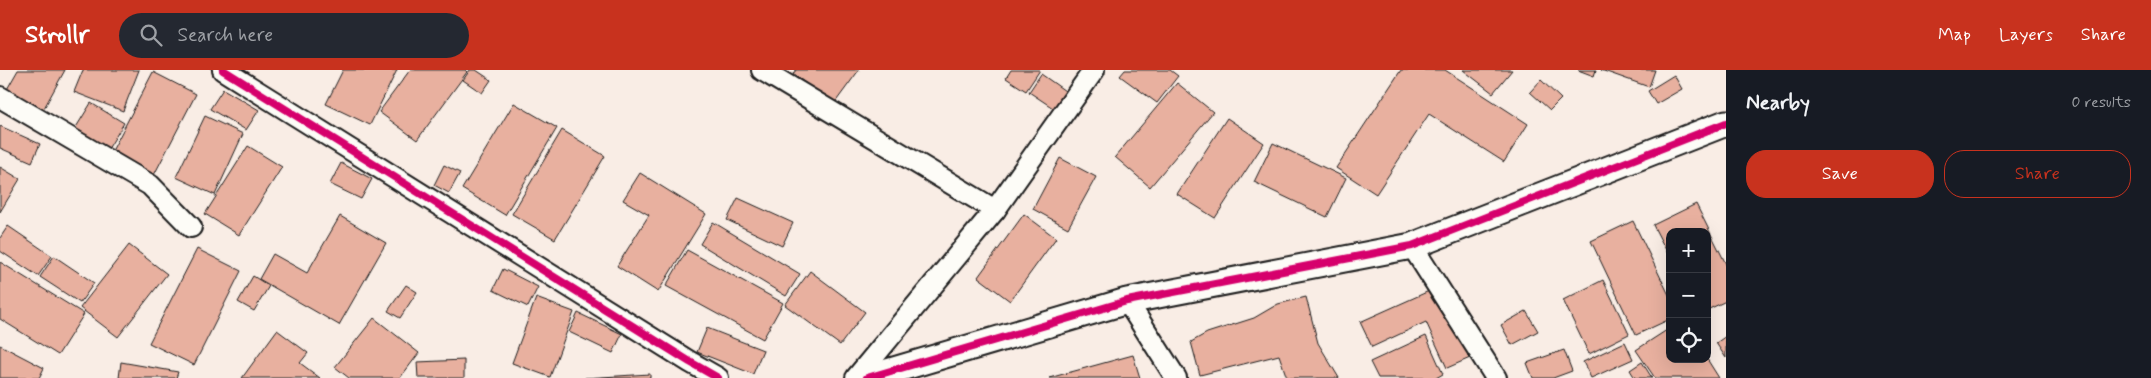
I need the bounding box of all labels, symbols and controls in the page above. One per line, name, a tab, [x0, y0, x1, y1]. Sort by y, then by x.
search box	[119, 13, 469, 58]
text: Strollr	[25, 20, 89, 51]
icon: search	[137, 21, 165, 49]
text: Search here	[177, 23, 273, 48]
text: Map	[1938, 23, 1971, 47]
text: Layers	[1999, 23, 2053, 47]
text: Share	[2081, 23, 2126, 47]
text: Nearby	[1746, 89, 1810, 117]
text: 0 results	[2071, 92, 2131, 113]
button: Save	[1746, 150, 1934, 198]
button: Share	[1944, 150, 2131, 198]
map controls	[1666, 228, 1711, 363]
button: +	[1666, 228, 1711, 273]
button: −	[1666, 273, 1711, 318]
button: locate	[1666, 318, 1711, 363]

